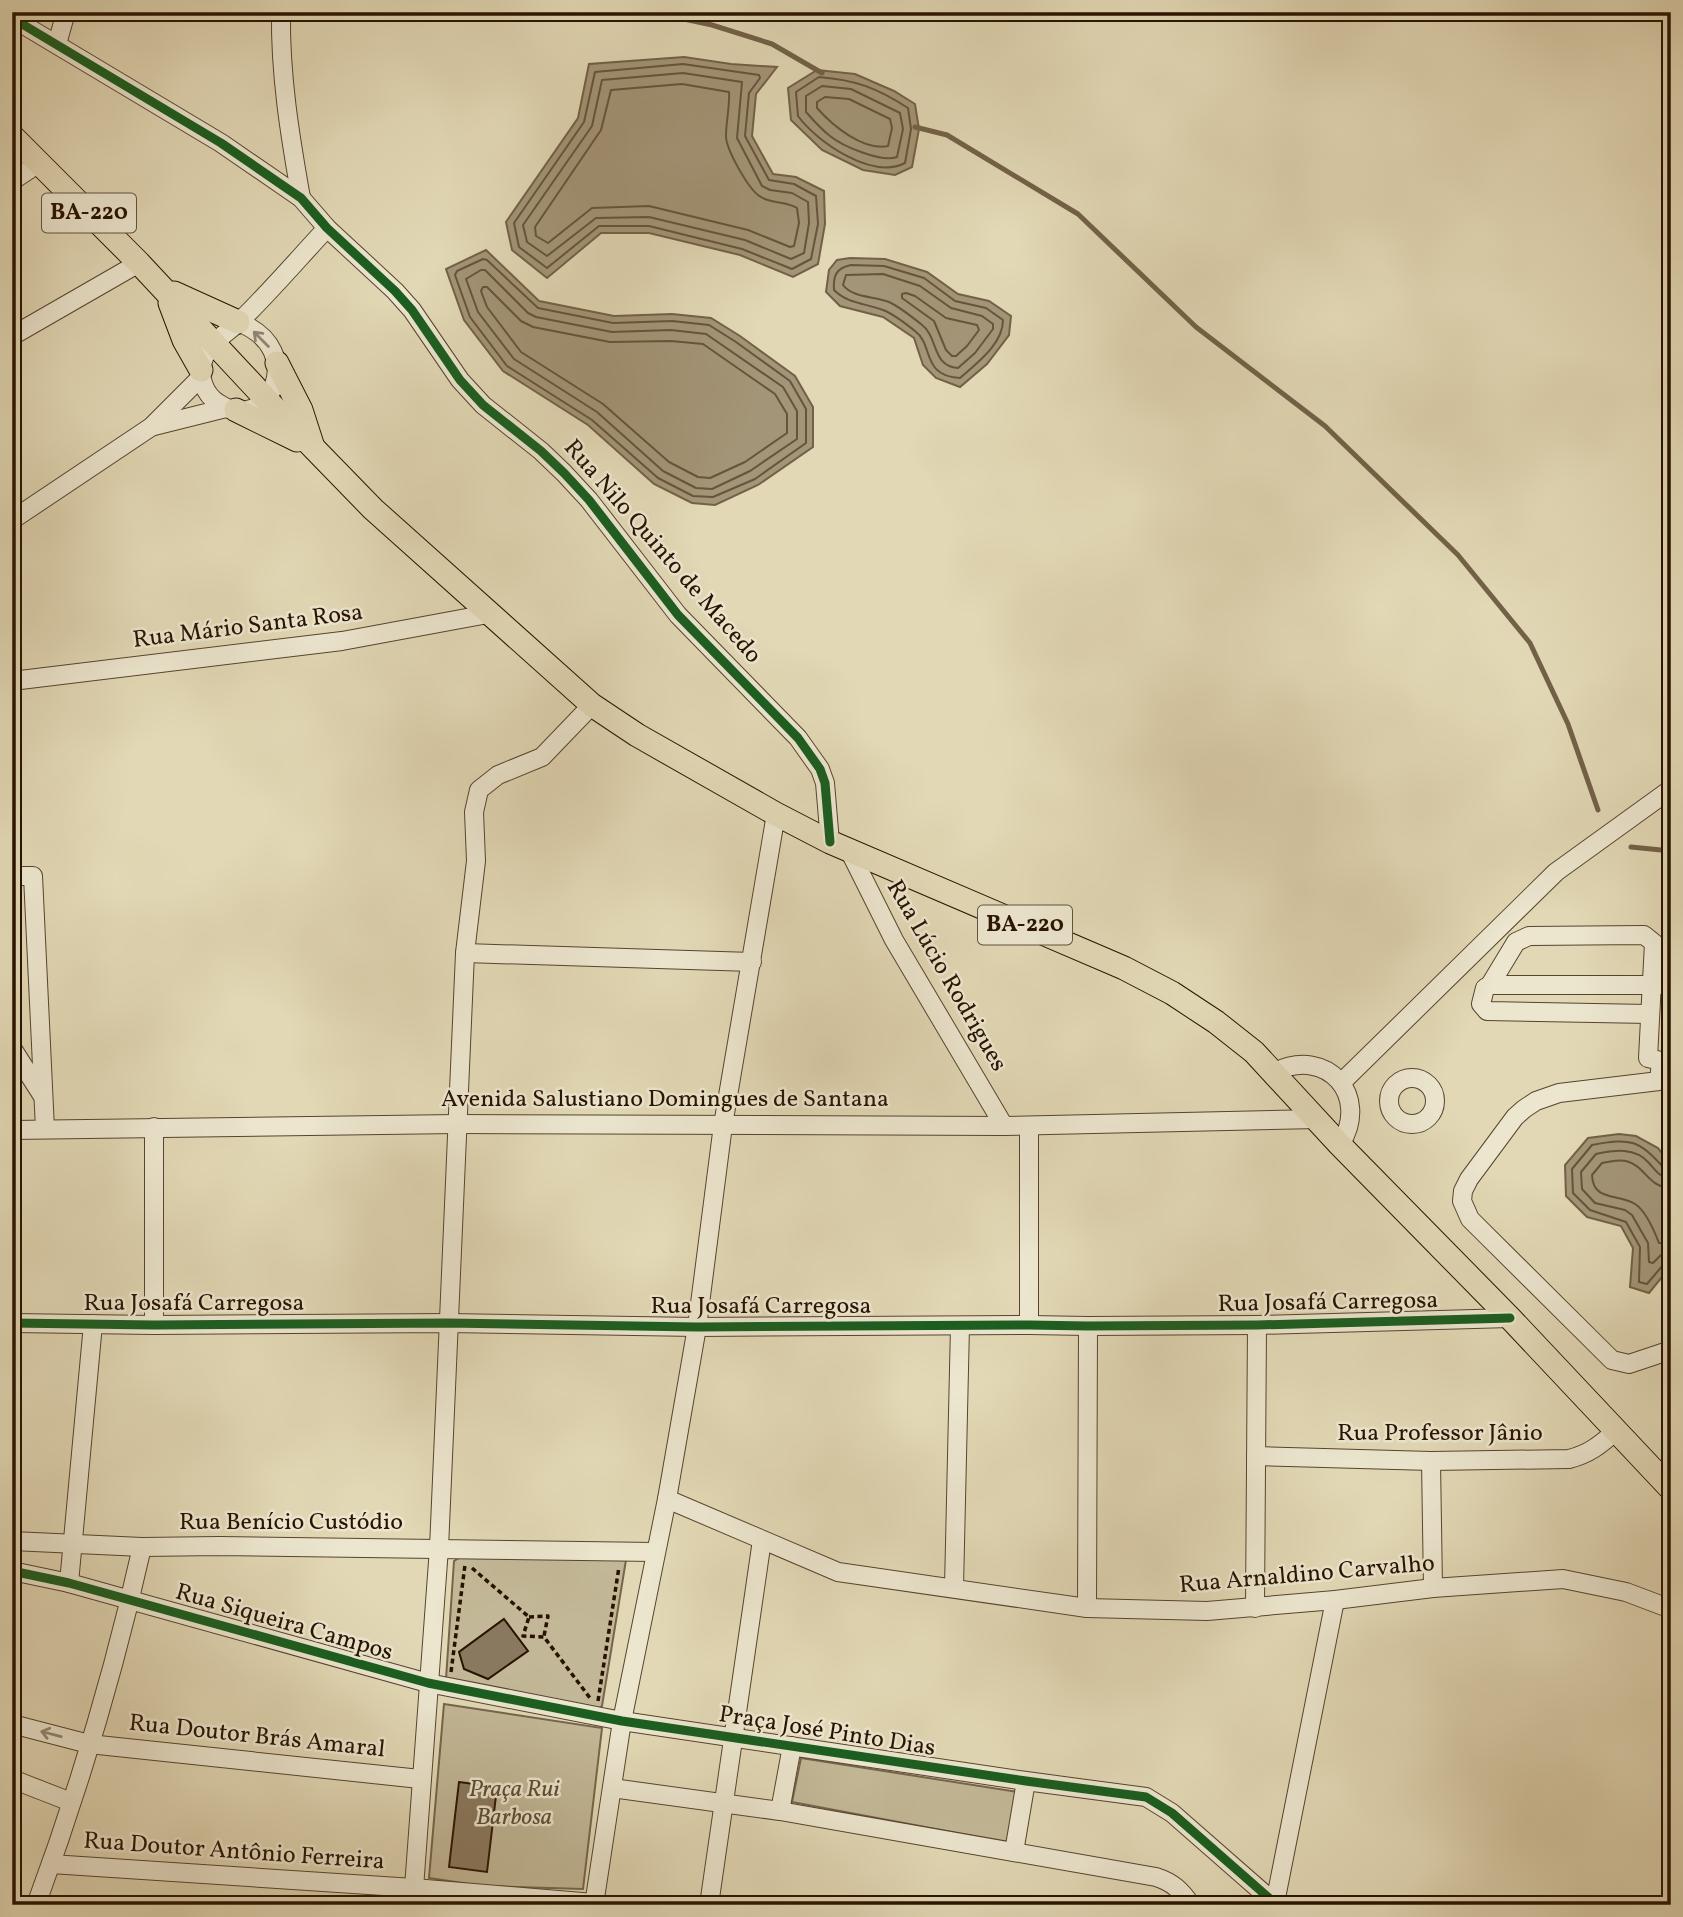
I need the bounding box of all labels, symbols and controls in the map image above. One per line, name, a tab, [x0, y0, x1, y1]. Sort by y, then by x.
road number: BA-220	[42, 194, 136, 232]
one-way arrow	[253, 331, 270, 348]
street label: Rua Nilo Quinto de Macedo	[555, 432, 769, 672]
street label: Rua Mário Santa Rosa	[131, 596, 365, 658]
street label: Rua Lúcio Rodrigues	[877, 874, 1015, 1078]
road number: BA-220	[978, 906, 1072, 944]
street label: Avenida Salustiano Domingues de Santana	[441, 1083, 889, 1117]
street label: Rua Josafá Carregosa	[1217, 1284, 1439, 1322]
street label: Rua Josafá Carregosa	[84, 1287, 304, 1321]
street label: Rua Josafá Carregosa	[651, 1290, 871, 1324]
street label: Rua Professor Jânio	[1337, 1417, 1543, 1451]
street label: Rua Benício Custódio	[179, 1506, 403, 1540]
street label: Rua Arnaldino Carvalho	[1178, 1547, 1436, 1603]
street label: Rua Siqueira Campos	[171, 1576, 397, 1670]
street label: Praça José Pinto Dias	[716, 1698, 938, 1766]
street label: Rua Doutor Brás Amaral	[127, 1707, 387, 1767]
one-way arrow	[40, 1727, 62, 1740]
park label: Praça Rui Barbosa	[469, 1773, 560, 1835]
street label: Rua Doutor Antônio Ferreira	[82, 1825, 386, 1879]

